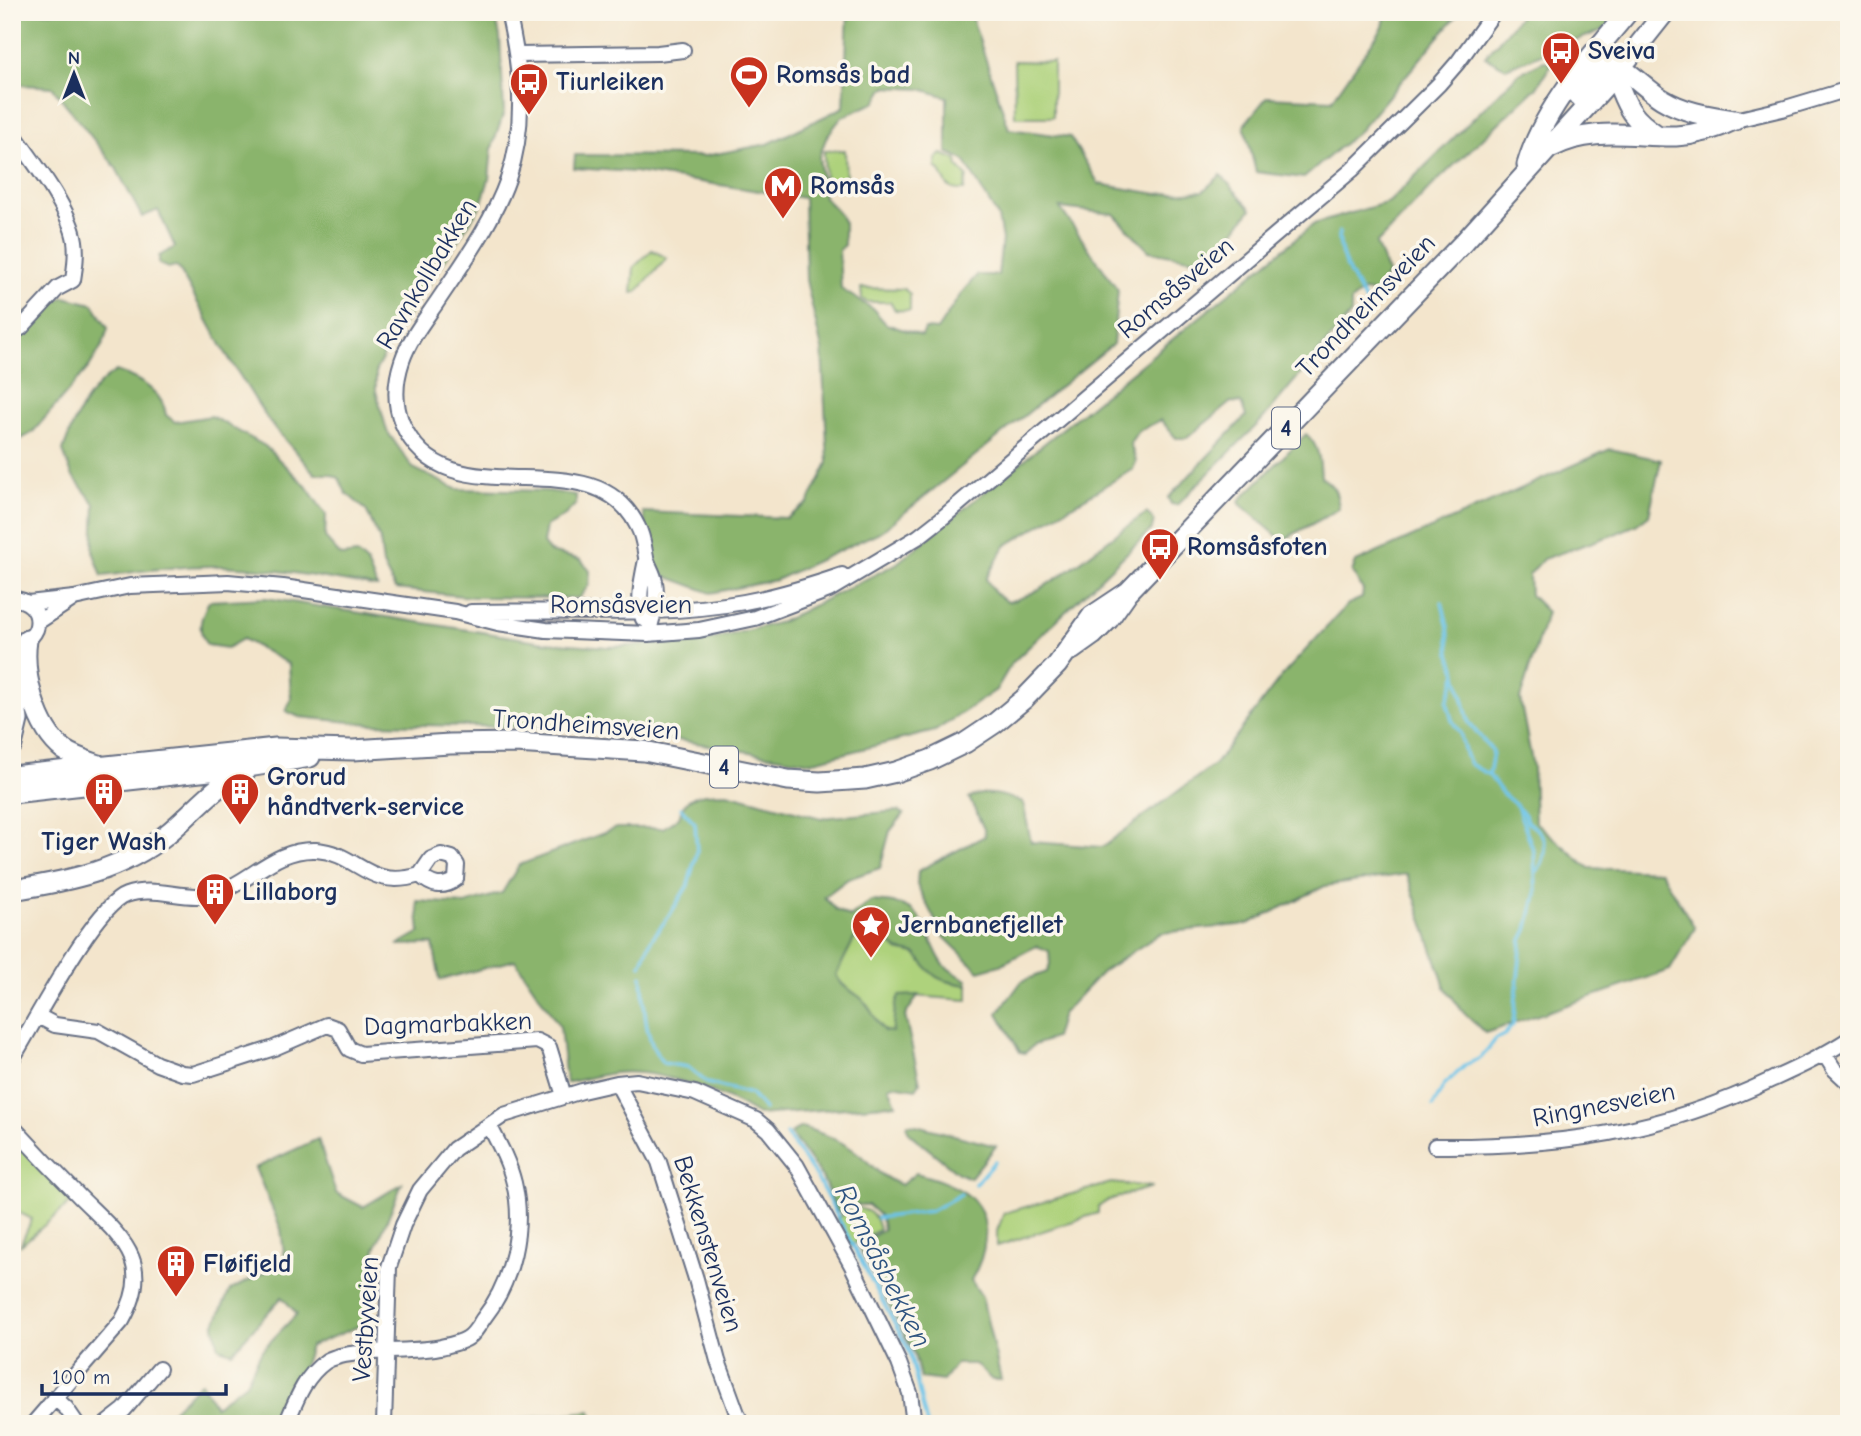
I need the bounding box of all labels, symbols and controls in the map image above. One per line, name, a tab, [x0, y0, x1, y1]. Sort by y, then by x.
bus stop icon: Sveiva	[1540, 30, 1582, 85]
place label: Sveiva	[1588, 36, 1656, 66]
north arrow	[38, 38, 108, 108]
text: N	[68, 47, 80, 69]
sports icon: Romsås bad	[728, 54, 770, 109]
place label: Romsås bad	[776, 60, 910, 90]
bus stop icon: Tiurleiken	[508, 61, 550, 116]
place label: Tiurleiken	[556, 67, 664, 97]
metro station icon: Romsås	[762, 165, 804, 220]
place label: Romsås	[810, 171, 895, 201]
street label: Ravnkollbakken	[370, 193, 484, 355]
street label: Trondheimsveien	[1290, 228, 1442, 384]
street label: Romsåsveien	[1112, 231, 1240, 345]
road number: 4	[1272, 408, 1300, 448]
bus stop icon: Romsåsfoten	[1139, 526, 1181, 581]
place label: Romsåsfoten	[1187, 532, 1328, 562]
street label: Romsåsveien	[550, 590, 692, 620]
street label: Trondheimsveien	[492, 704, 680, 746]
road number: 4	[710, 746, 738, 788]
place label: Grorud håndtverk-service	[267, 762, 464, 822]
building icon: Tiger Wash	[83, 771, 125, 826]
building icon: Grorud håndtverk-service	[219, 771, 261, 826]
place label: Tiger Wash	[41, 827, 167, 857]
building icon: Lillaborg	[194, 871, 236, 926]
place label: Lillaborg	[242, 877, 338, 907]
place icon: Jernbanefjellet	[850, 904, 892, 959]
place label: Jernbanefjellet	[898, 910, 1063, 940]
street label: Dagmarbakken	[363, 1006, 533, 1042]
street label: Ringnesveien	[1530, 1076, 1678, 1134]
street label: Bekkenstenveien	[667, 1152, 749, 1336]
water label: Romsåsbekken	[828, 1179, 938, 1353]
building icon: Fløifjeld	[155, 1243, 197, 1298]
place label: Fløifjeld	[203, 1249, 292, 1279]
street label: Vestbyveien	[347, 1255, 385, 1383]
scale bar	[42, 1352, 226, 1396]
text: 100 m	[52, 1365, 110, 1389]

